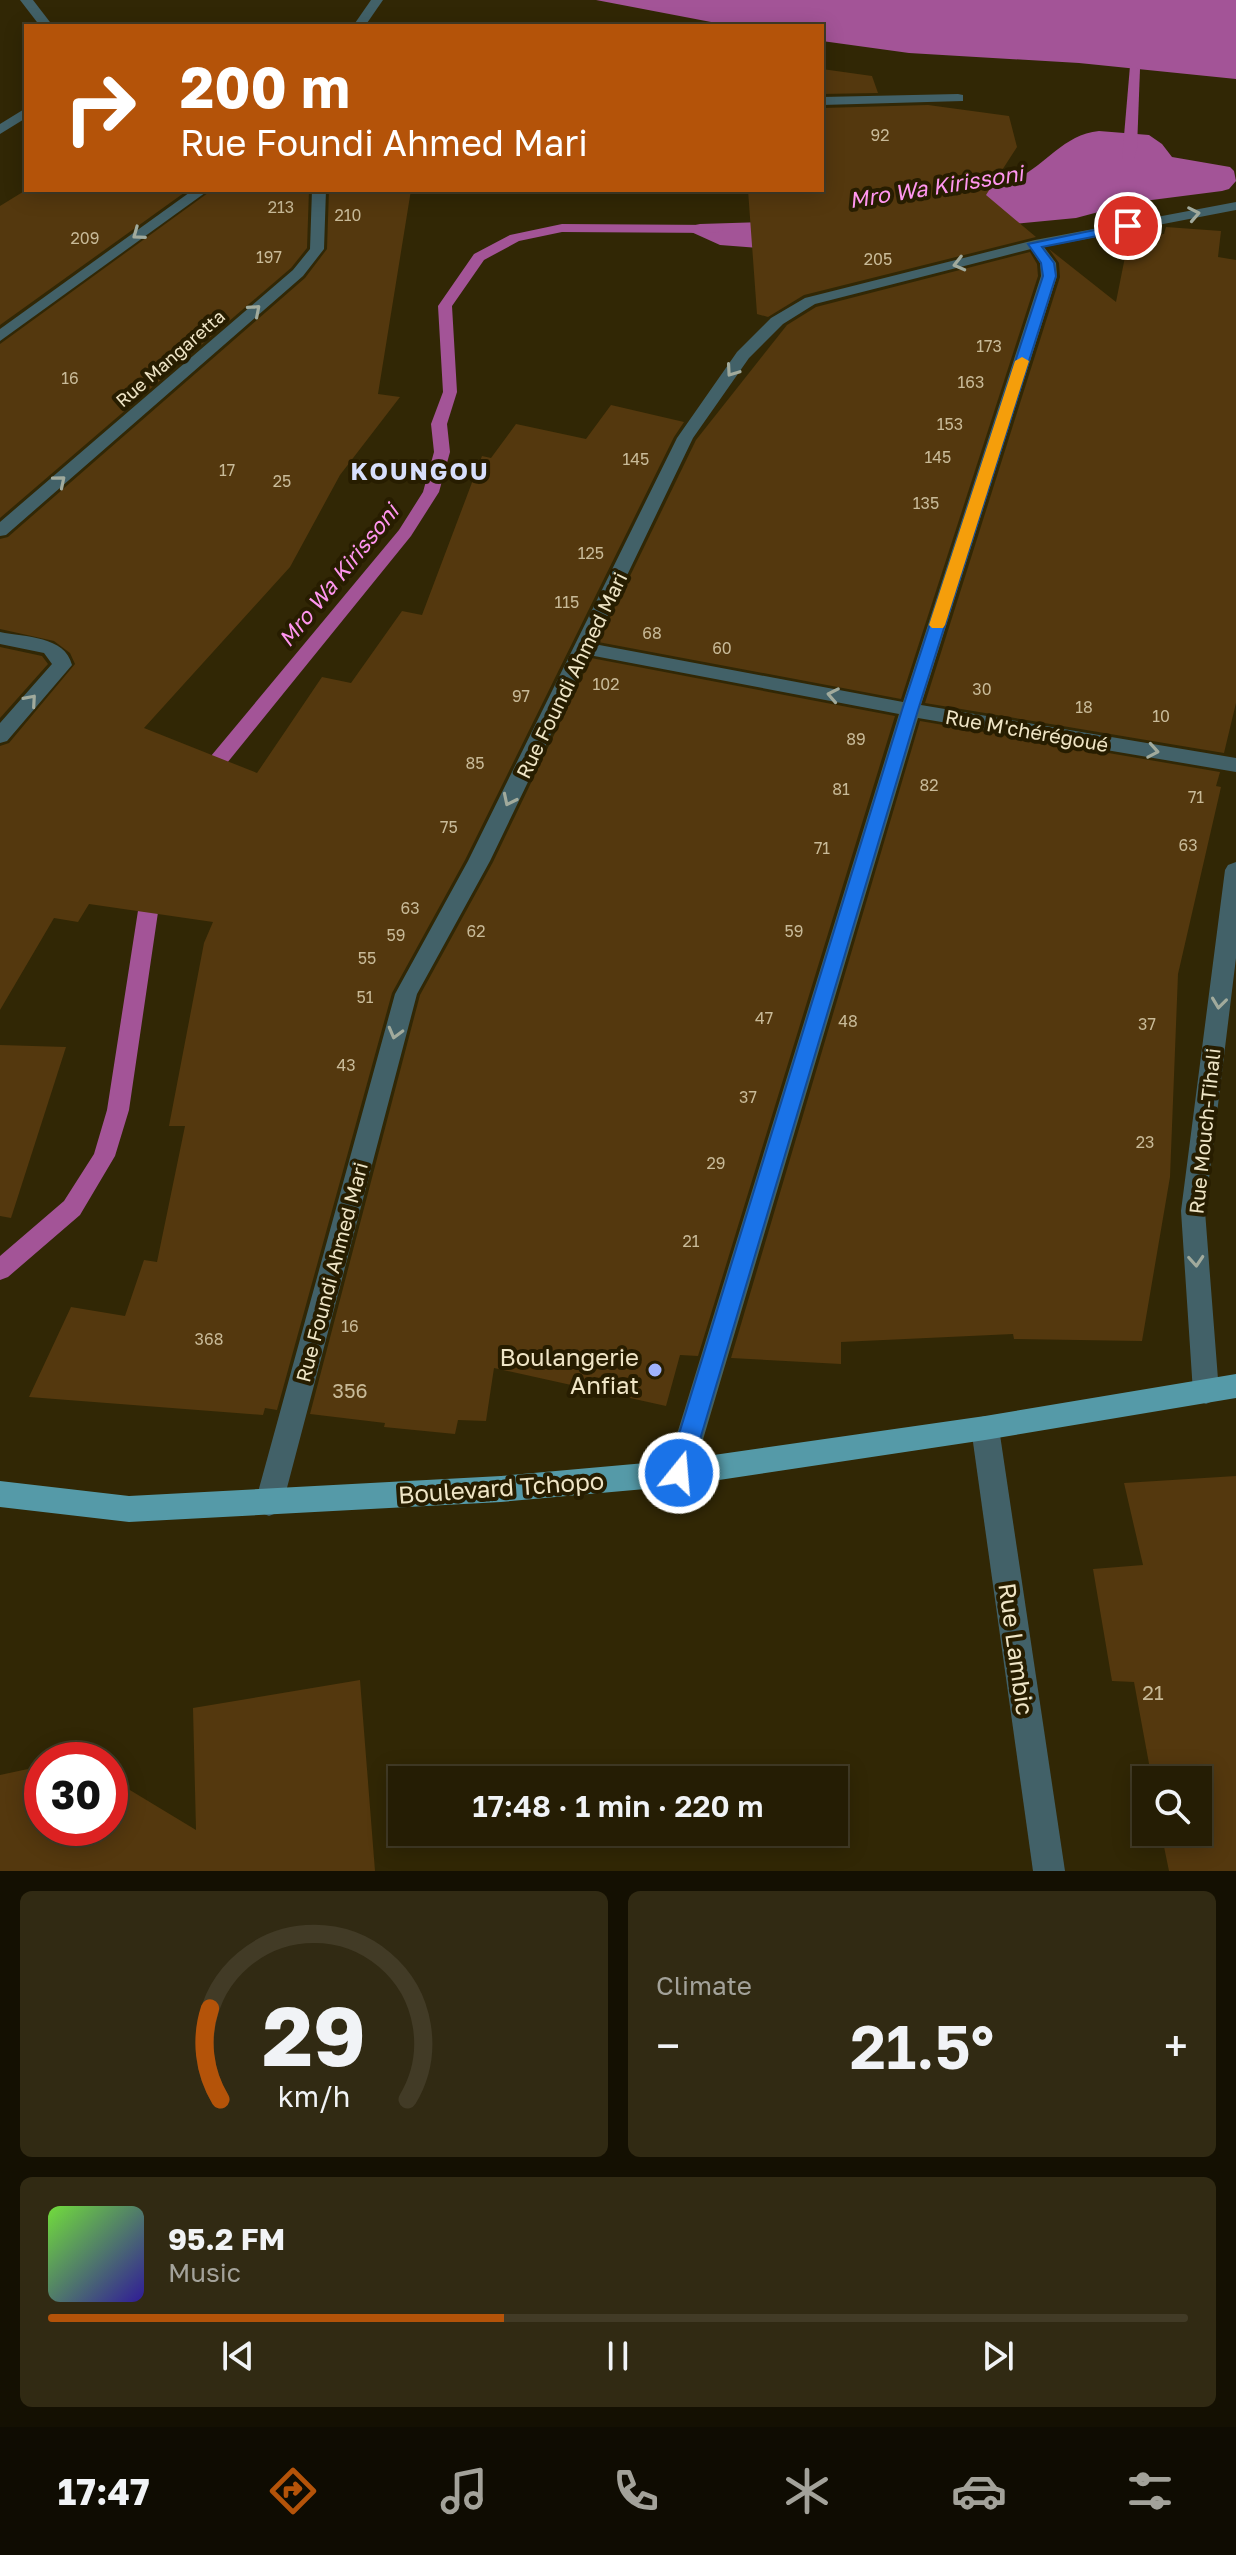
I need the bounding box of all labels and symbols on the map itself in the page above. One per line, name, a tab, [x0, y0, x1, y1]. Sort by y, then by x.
house number: 92	[871, 125, 889, 145]
water label: Mro Wa Kirissoni	[847, 158, 1028, 213]
pin	[1094, 192, 1162, 260]
house number: 213	[268, 197, 294, 217]
house number: 210	[335, 205, 361, 225]
one-way arrow	[1187, 206, 1200, 223]
one-way arrow	[132, 225, 147, 239]
house number: 209	[71, 228, 99, 248]
house number: 197	[256, 247, 282, 267]
house number: 205	[864, 249, 892, 269]
one-way arrow	[953, 254, 966, 271]
street label: Rue Mangaretta	[111, 305, 229, 411]
one-way arrow	[246, 305, 260, 319]
house number: 173	[976, 336, 1002, 356]
one-way arrow	[727, 363, 742, 377]
house number: 16	[61, 368, 79, 388]
house number: 163	[958, 372, 984, 392]
house number: 153	[937, 414, 963, 434]
house number: 145	[925, 447, 951, 467]
house number: 145	[623, 449, 649, 469]
district label: KOUNGOU	[351, 456, 489, 485]
house number: 17	[219, 460, 235, 480]
house number: 25	[273, 471, 291, 491]
one-way arrow	[51, 476, 65, 491]
house number: 135	[913, 493, 939, 513]
water label: Mro Wa Kirissoni	[272, 496, 406, 652]
house number: 125	[578, 543, 604, 563]
street label: Rue Foundi Ahmed Mari	[511, 568, 631, 782]
house number: 115	[555, 592, 579, 612]
house number: 68	[642, 623, 662, 643]
house number: 60	[712, 638, 732, 658]
house number: 102	[593, 674, 619, 694]
house number: 30	[972, 679, 992, 699]
house number: 97	[512, 686, 530, 706]
one-way arrow	[827, 688, 840, 705]
one-way arrow	[21, 695, 36, 710]
house number: 18	[1075, 697, 1093, 717]
street label: Rue M'chérégoué	[944, 704, 1110, 756]
house number: 10	[1152, 706, 1170, 726]
house number: 89	[846, 729, 866, 749]
one-way arrow	[1146, 741, 1159, 758]
house number: 85	[465, 753, 485, 773]
house number: 82	[919, 775, 939, 795]
house number: 81	[832, 779, 850, 799]
house number: 71	[1188, 787, 1204, 807]
one-way arrow	[503, 792, 519, 807]
house number: 75	[440, 817, 458, 837]
house number: 63	[1178, 835, 1198, 855]
house number: 71	[814, 838, 830, 858]
house number: 63	[400, 898, 420, 918]
house number: 62	[467, 921, 485, 941]
house number: 59	[785, 921, 803, 941]
house number: 59	[387, 925, 405, 945]
house number: 55	[358, 948, 376, 968]
house number: 51	[356, 987, 374, 1007]
one-way arrow	[1211, 996, 1228, 1010]
house number: 47	[755, 1008, 773, 1028]
house number: 48	[838, 1011, 858, 1031]
house number: 37	[1138, 1014, 1156, 1034]
one-way arrow	[388, 1025, 405, 1039]
street label: Rue Mouch-Tihali	[1183, 1047, 1225, 1215]
house number: 43	[336, 1055, 356, 1075]
house number: 37	[739, 1087, 757, 1107]
house number: 23	[1136, 1132, 1154, 1152]
house number: 29	[707, 1153, 725, 1173]
street label: Rue Foundi Ahmed Mari	[290, 1159, 372, 1385]
house number: 21	[682, 1231, 700, 1251]
one-way arrow	[1187, 1255, 1204, 1268]
house number: 16	[341, 1316, 359, 1336]
house number: 368	[195, 1329, 223, 1349]
place label: Boulangerie Anfiat	[500, 1342, 639, 1399]
marker: Boulangerie Anfiat	[646, 1361, 664, 1379]
house number: 356	[332, 1378, 368, 1402]
position arrow	[637, 1431, 721, 1515]
street label: Boulevard Tchopo	[397, 1465, 605, 1509]
street label: Rue Lambic	[993, 1581, 1041, 1717]
house number: 21	[1142, 1680, 1164, 1704]
speed limit sign: 30	[24, 1742, 128, 1846]

